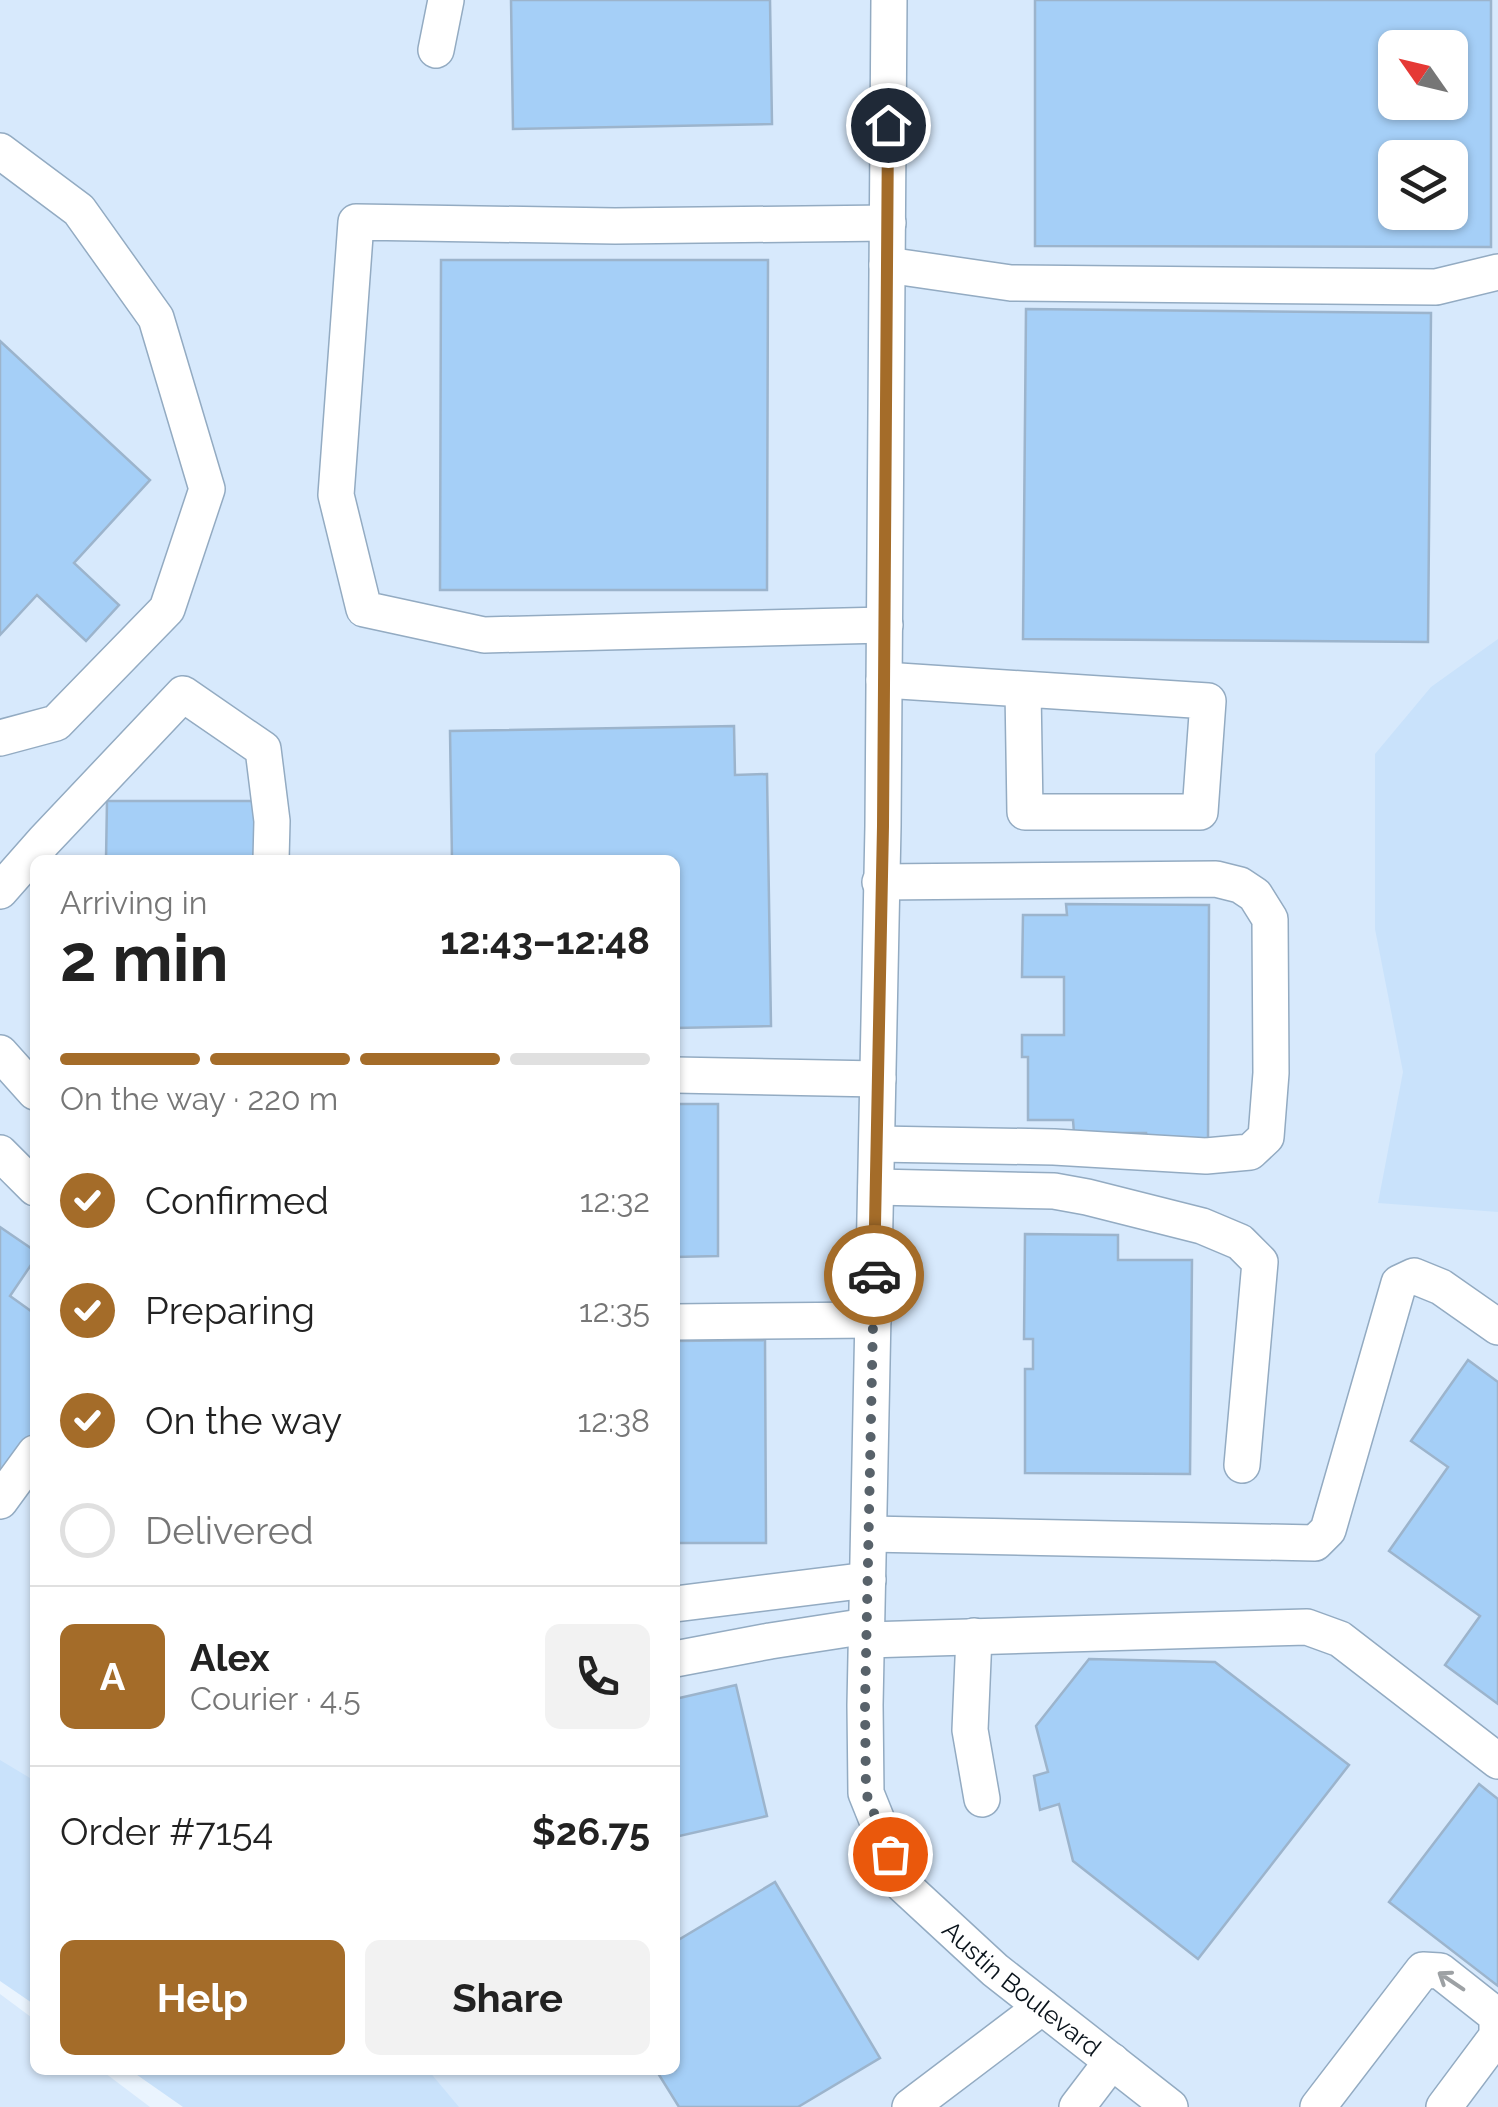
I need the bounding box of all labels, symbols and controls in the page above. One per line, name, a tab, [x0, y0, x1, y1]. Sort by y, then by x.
north arrow	[1378, 30, 1468, 120]
map controls	[1378, 30, 1468, 230]
pin	[846, 83, 931, 168]
icon: home	[861, 98, 916, 153]
button: layers	[1378, 140, 1468, 230]
text: Arriving in	[60, 884, 207, 921]
text: 12:43–12:48	[440, 918, 650, 963]
text: 2 min	[60, 920, 229, 996]
text: On the way · 220 m	[60, 1080, 338, 1117]
icon: check	[60, 1173, 115, 1228]
text: Confirmed	[145, 1178, 329, 1223]
text: 12:32	[580, 1182, 650, 1219]
courier	[824, 1225, 924, 1325]
icon: car	[847, 1248, 902, 1303]
icon: check	[60, 1283, 115, 1338]
text: Preparing	[145, 1288, 315, 1333]
text: 12:35	[579, 1292, 650, 1329]
icon: check	[60, 1393, 115, 1448]
text: On the way	[145, 1398, 342, 1443]
text: 12:38	[578, 1402, 650, 1439]
text: Delivered	[145, 1508, 314, 1553]
button: phone	[545, 1624, 650, 1729]
text: Alex	[190, 1635, 270, 1680]
text: A	[100, 1654, 125, 1699]
text: Courier · 4.5	[190, 1680, 361, 1717]
text: Order #7154	[60, 1809, 273, 1854]
text: $26.75	[532, 1809, 650, 1854]
pin	[848, 1812, 933, 1897]
icon: bag	[863, 1827, 918, 1882]
street label: Austin Boulevard	[936, 1914, 1107, 2062]
button: Help	[60, 1940, 345, 2055]
button: Share	[365, 1940, 650, 2055]
one-way arrow	[1437, 1970, 1465, 1991]

